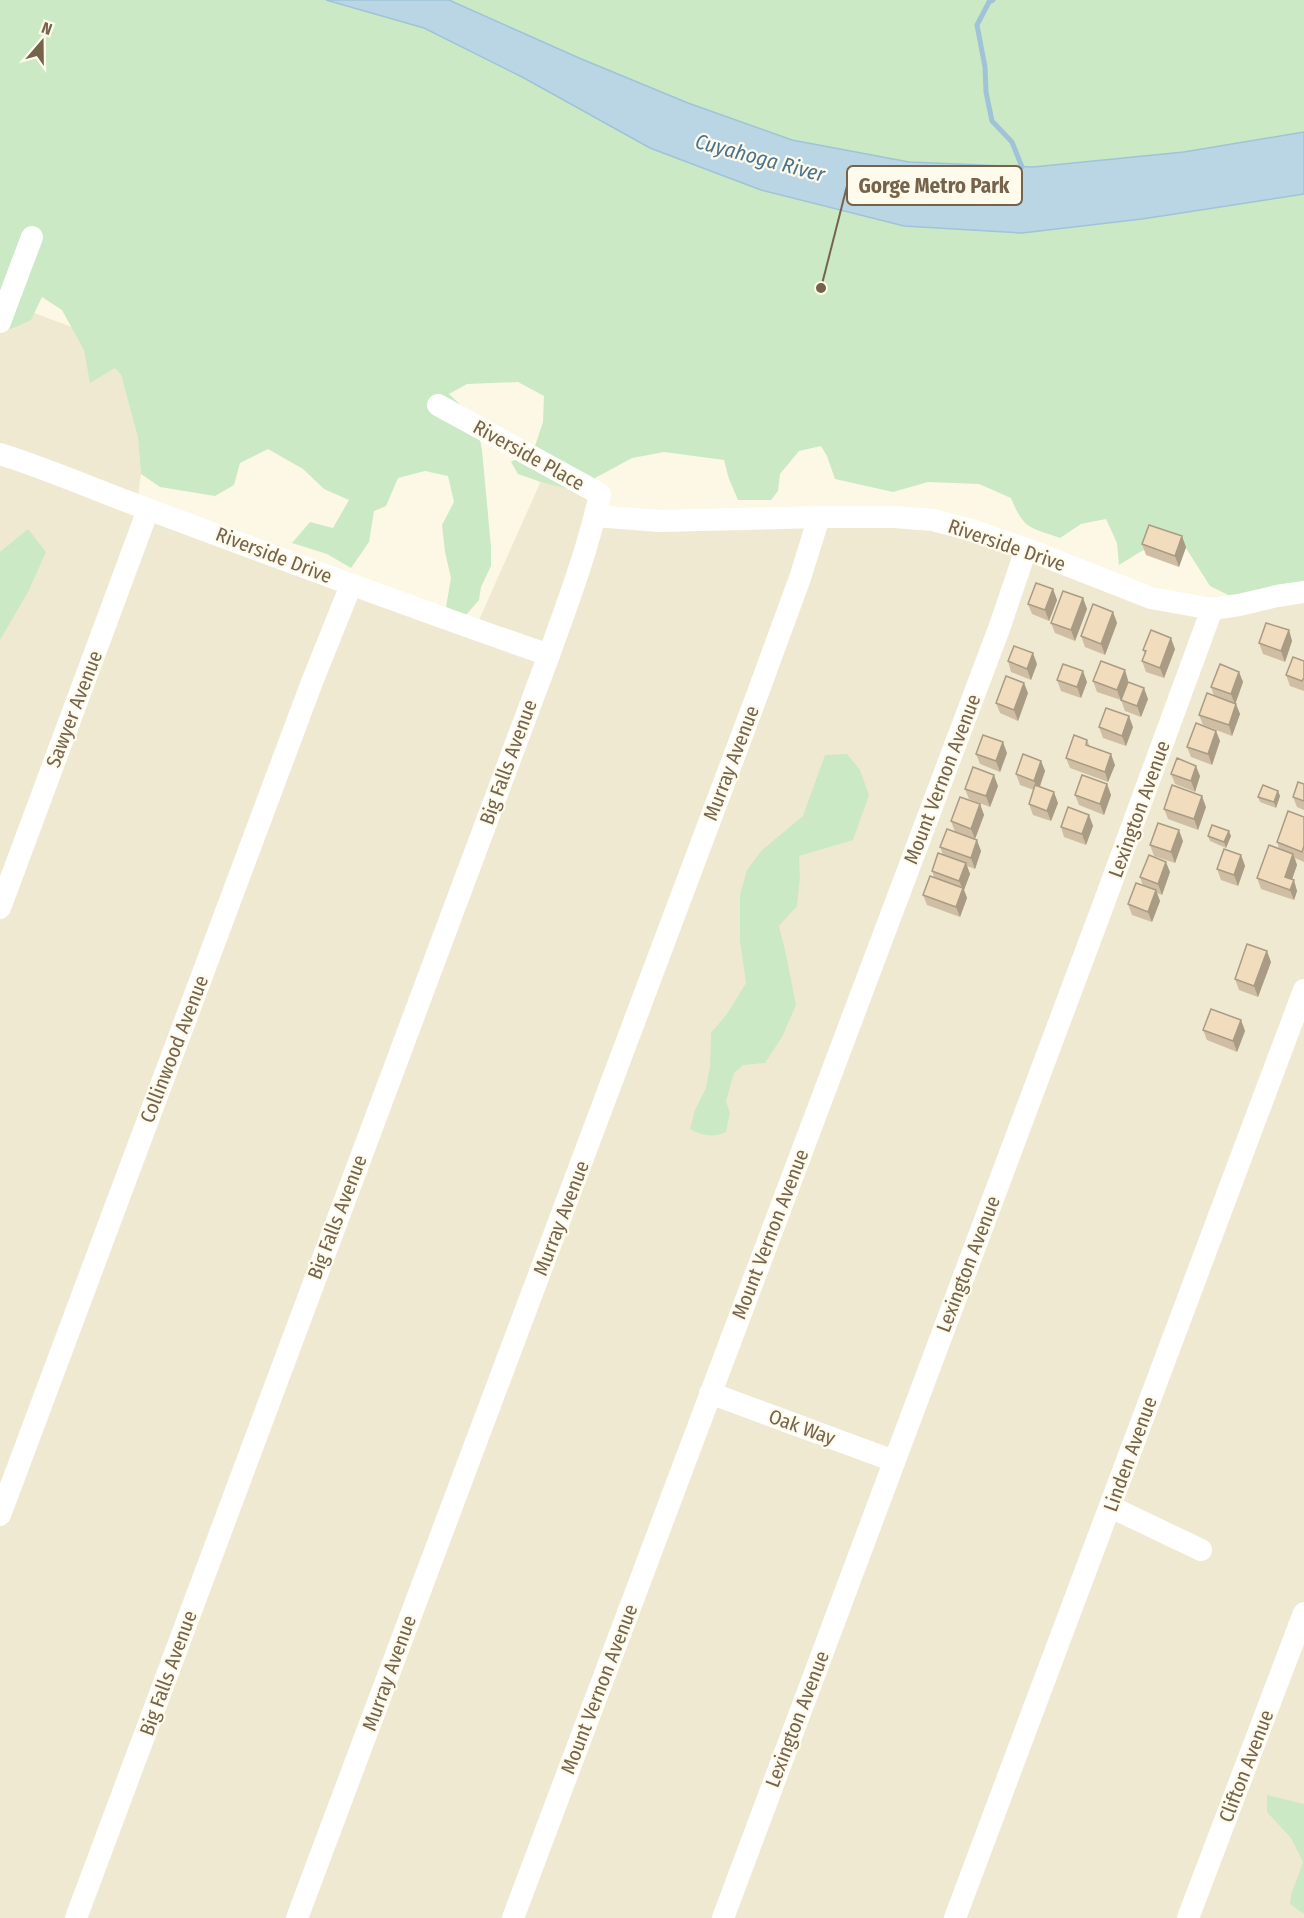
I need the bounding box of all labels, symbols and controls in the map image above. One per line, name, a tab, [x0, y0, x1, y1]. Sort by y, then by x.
north arrow	[12, 12, 72, 72]
text: N	[39, 18, 55, 39]
water label: Cuyahoga River	[692, 128, 828, 188]
callout: Gorge Metro Park	[847, 166, 1022, 205]
text: Gorge Metro Park	[858, 173, 1010, 199]
street label: Riverside Place	[469, 415, 589, 495]
street label: Riverside Drive	[945, 514, 1069, 576]
street label: Riverside Drive	[212, 522, 336, 588]
street label: Sawyer Avenue	[41, 647, 107, 771]
street label: Mount Vernon Avenue	[899, 691, 985, 867]
street label: Big Falls Avenue	[474, 696, 542, 828]
street label: Murray Avenue	[698, 702, 764, 824]
street label: Lexington Avenue	[1103, 737, 1175, 881]
street label: Collinwood Avenue	[135, 972, 213, 1126]
street label: Mount Vernon Avenue	[727, 1146, 813, 1322]
street label: Big Falls Avenue	[302, 1151, 372, 1283]
street label: Murray Avenue	[528, 1157, 594, 1279]
street label: Lexington Avenue	[931, 1192, 1005, 1336]
street label: Linden Avenue	[1098, 1393, 1162, 1515]
street label: Oak Way	[765, 1404, 839, 1450]
street label: Mount Vernon Avenue	[556, 1601, 642, 1777]
street label: Big Falls Avenue	[134, 1607, 202, 1739]
street label: Murray Avenue	[357, 1612, 421, 1734]
street label: Lexington Avenue	[760, 1647, 834, 1791]
street label: Clifton Avenue	[1214, 1706, 1278, 1826]

